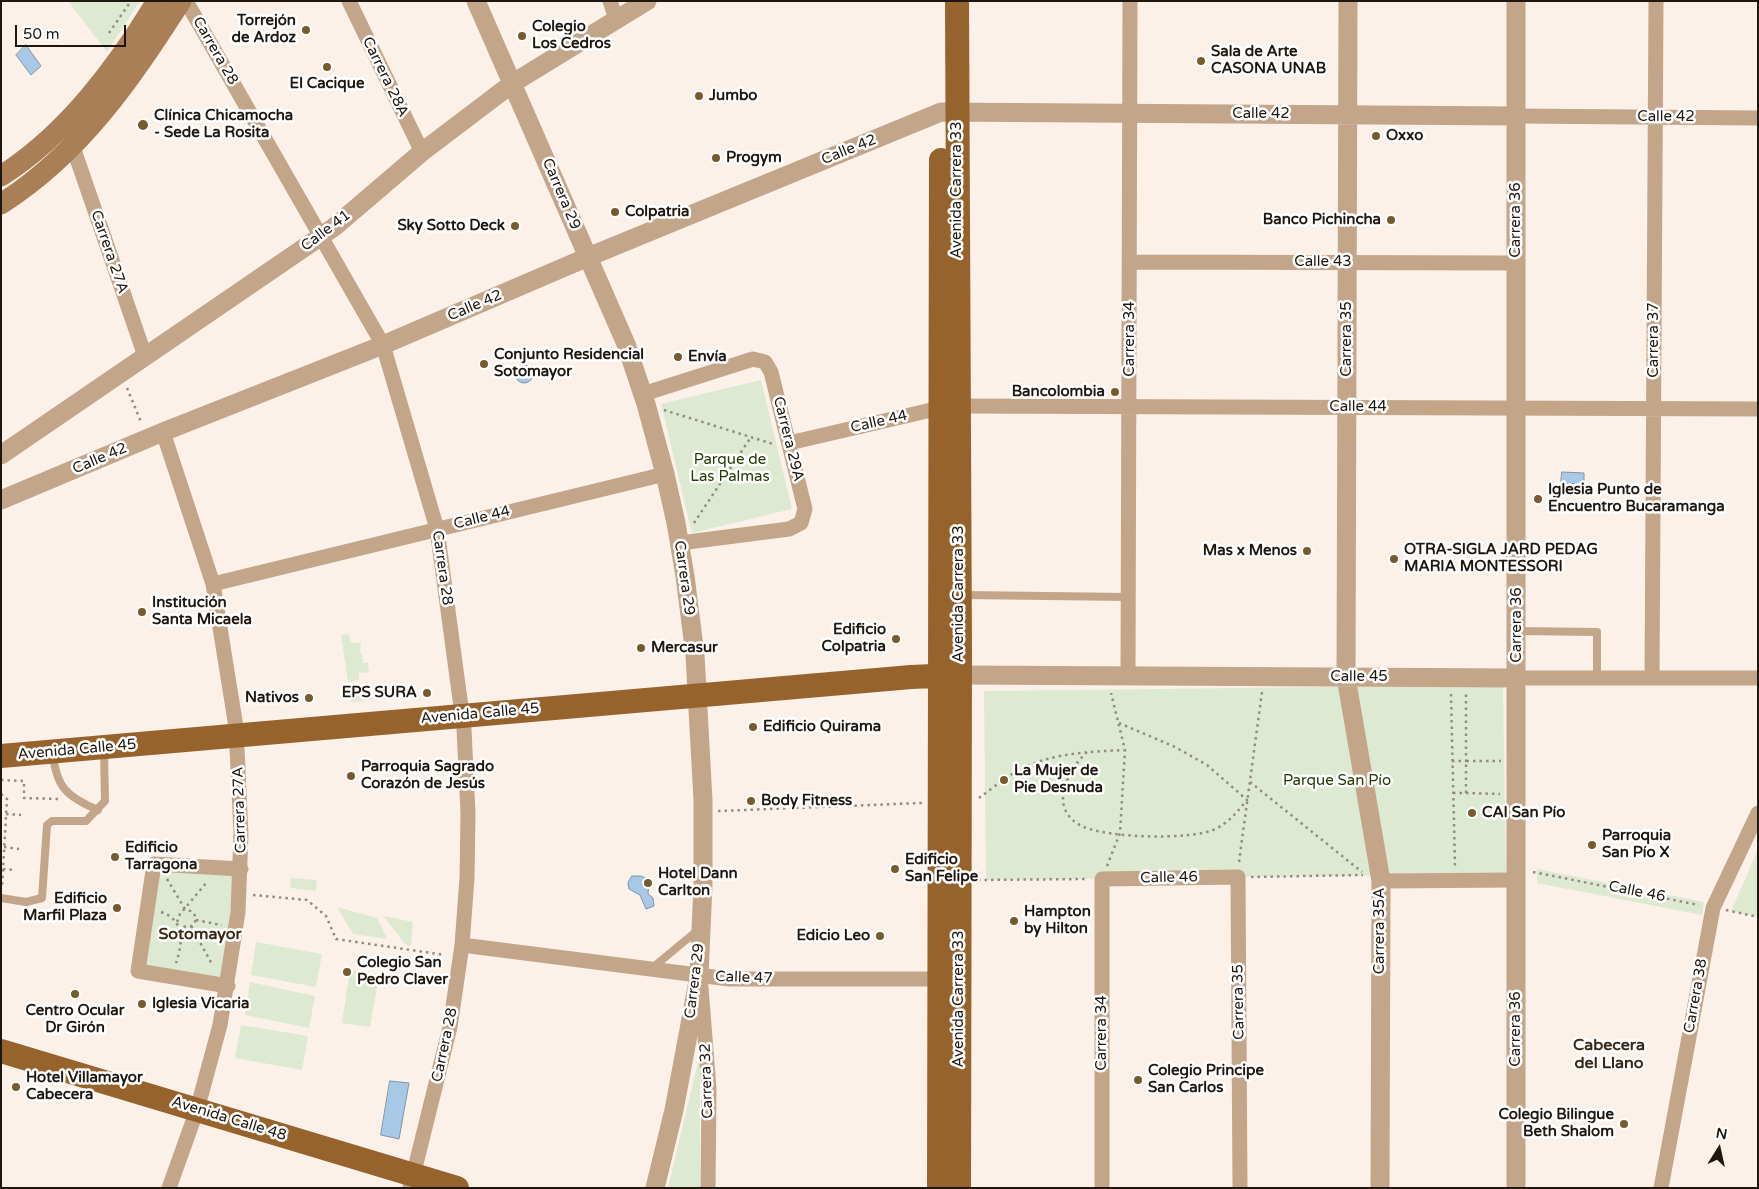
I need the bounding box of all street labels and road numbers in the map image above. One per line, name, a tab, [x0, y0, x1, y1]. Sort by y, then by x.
street label: Carrera 28	[188, 14, 242, 88]
street label: Carrera 28A	[358, 34, 412, 120]
street label: Calle 42	[1232, 105, 1290, 123]
street label: Calle 42	[1637, 108, 1695, 126]
street label: Avenida Carrera 33	[948, 121, 966, 259]
street label: Calle 42	[819, 131, 879, 169]
street label: Carrera 29	[538, 156, 584, 232]
street label: Carrera 36	[1507, 182, 1525, 258]
street label: Calle 41	[298, 206, 354, 256]
street label: Carrera 27A	[86, 208, 132, 296]
street label: Calle 43	[1294, 253, 1352, 271]
street label: Calle 42	[445, 286, 505, 326]
street label: Carrera 34	[1121, 301, 1139, 377]
street label: Carrera 35	[1338, 301, 1356, 377]
street label: Carrera 37	[1645, 302, 1663, 378]
street label: Carrera 29A	[769, 395, 807, 483]
street label: Calle 44	[1329, 398, 1387, 416]
street label: Calle 44	[849, 407, 909, 437]
street label: Calle 42	[70, 439, 130, 479]
street label: Calle 44	[452, 502, 512, 534]
street label: Avenida Carrera 33	[950, 525, 968, 663]
street label: Carrera 28	[428, 529, 456, 607]
street label: Carrera 29	[670, 539, 698, 617]
street label: Carrera 36	[1508, 587, 1526, 663]
street label: Calle 45	[1330, 668, 1388, 686]
street label: Avenida Calle 45	[420, 700, 540, 728]
street label: Avenida Calle 45	[17, 736, 137, 764]
street label: Carrera 27A	[229, 766, 251, 854]
street label: Calle 46	[1140, 868, 1198, 888]
street label: Calle 46	[1607, 878, 1667, 906]
street label: Carrera 35A	[1371, 888, 1389, 974]
street label: Avenida Carrera 33	[950, 930, 968, 1068]
street label: Carrera 29	[681, 942, 709, 1020]
street label: Carrera 38	[1681, 957, 1711, 1035]
street label: Carrera 35	[1229, 964, 1249, 1040]
street label: Calle 47	[715, 968, 773, 988]
street label: Carrera 36	[1507, 991, 1525, 1067]
street label: Carrera 34	[1093, 995, 1111, 1071]
street label: Carrera 28	[428, 1006, 462, 1084]
street label: Carrera 32	[697, 1043, 717, 1119]
street label: Avenida Calle 48	[169, 1093, 289, 1145]

